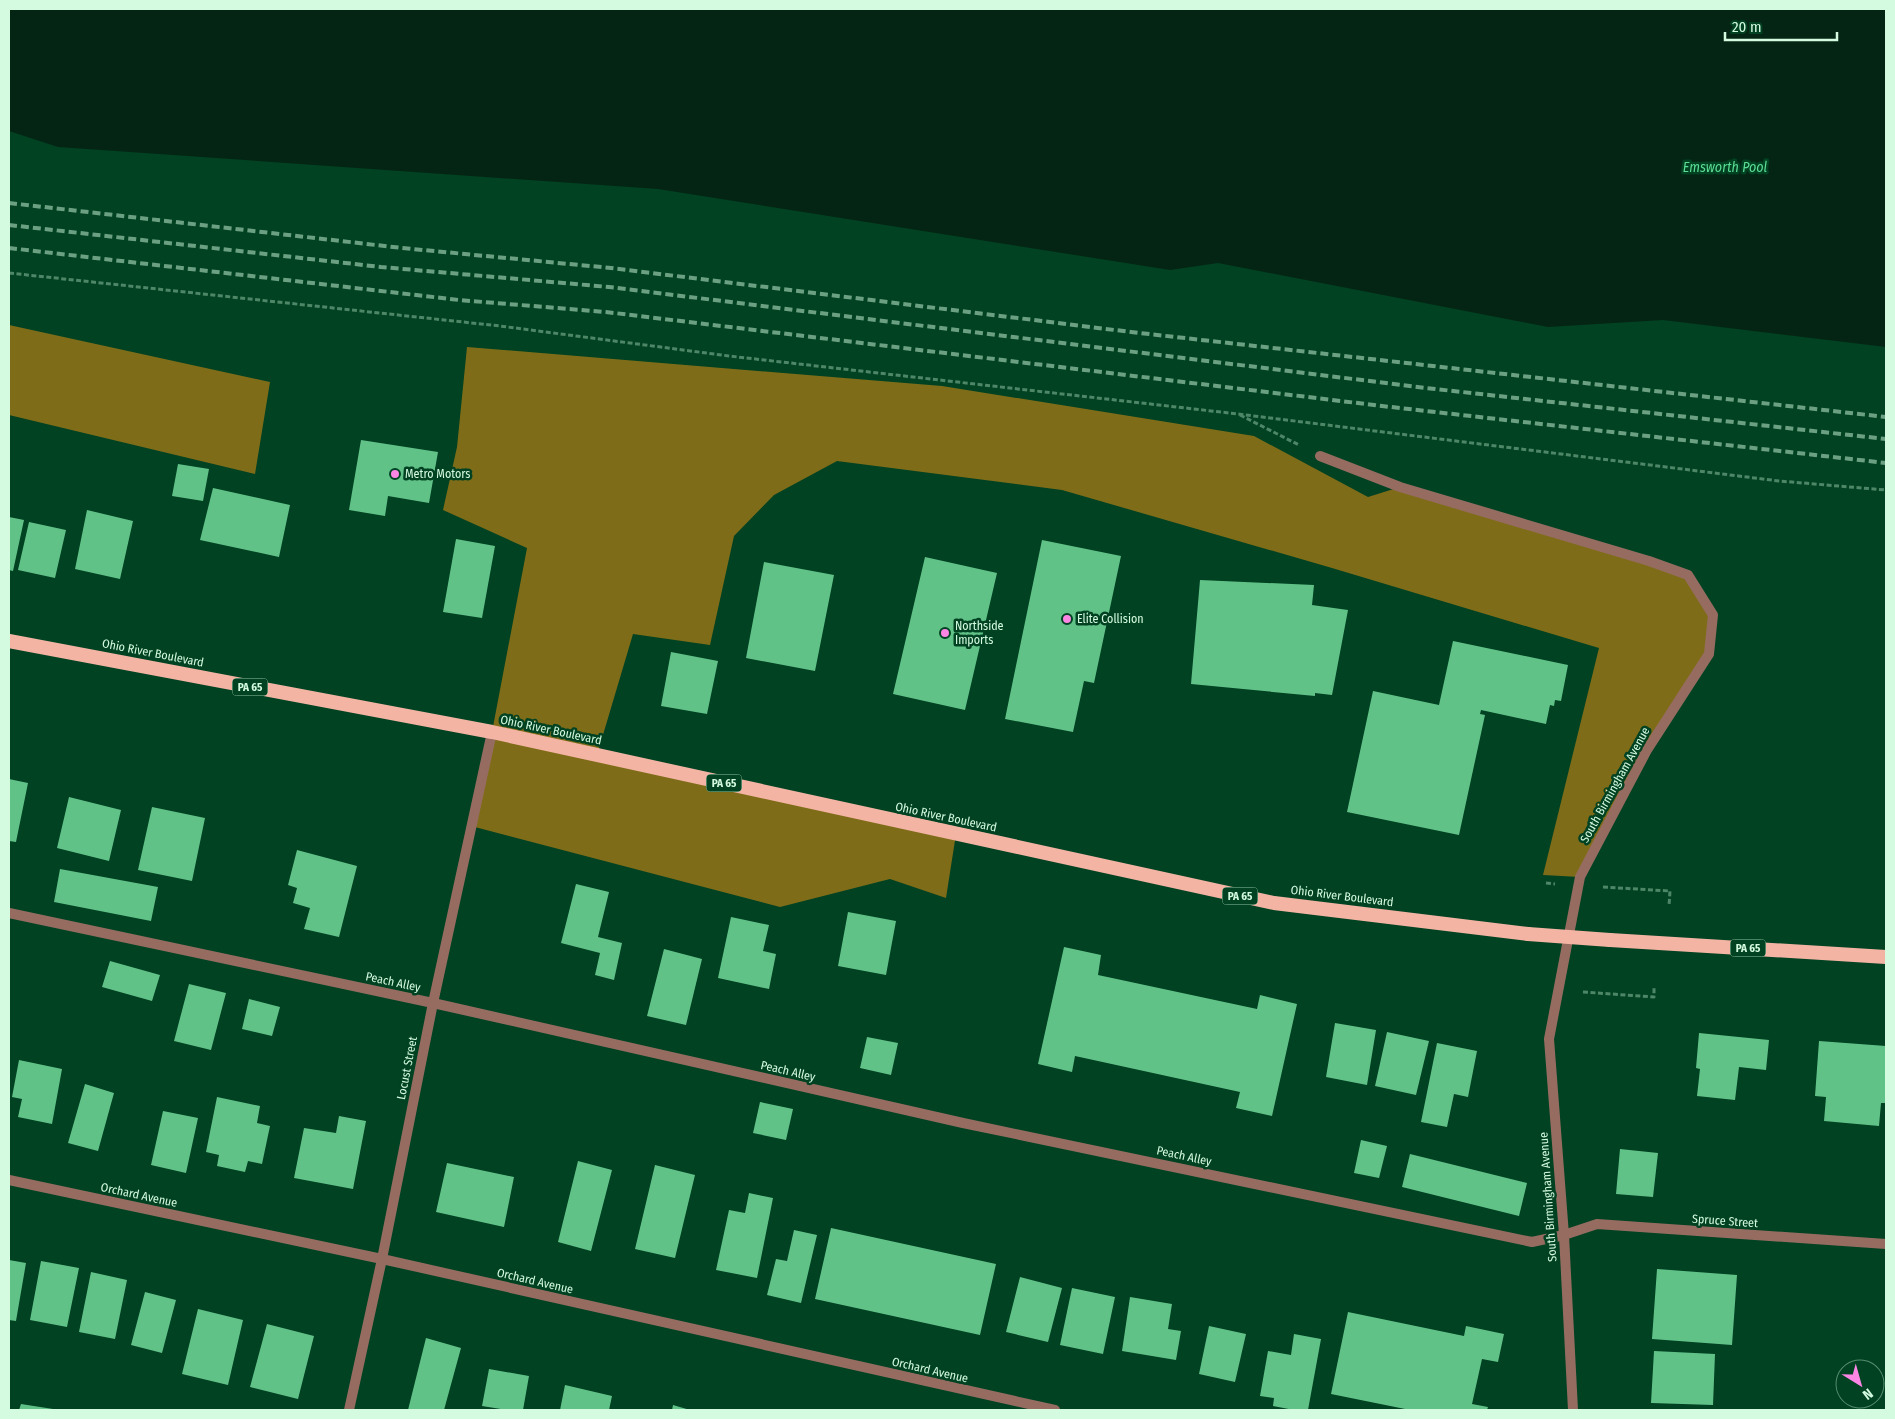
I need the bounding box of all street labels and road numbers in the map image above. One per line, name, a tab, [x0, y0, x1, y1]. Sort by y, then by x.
street label: Ohio River Boulevard	[101, 636, 205, 670]
road number: PA 65	[232, 679, 268, 696]
street label: Ohio River Boulevard	[499, 712, 603, 748]
street label: South Birmingham Avenue	[1577, 725, 1653, 845]
road number: PA 65	[706, 774, 742, 791]
street label: Ohio River Boulevard	[894, 799, 998, 835]
street label: Ohio River Boulevard	[1290, 883, 1394, 909]
road number: PA 65	[1222, 888, 1258, 904]
road number: PA 65	[1730, 940, 1766, 956]
street label: Peach Alley	[364, 969, 422, 995]
street label: Locust Street	[394, 1035, 420, 1101]
street label: Peach Alley	[759, 1058, 817, 1084]
street label: South Birmingham Avenue	[1536, 1132, 1560, 1262]
street label: Peach Alley	[1155, 1143, 1213, 1169]
street label: Orchard Avenue	[99, 1180, 179, 1210]
street label: Spruce Street	[1692, 1212, 1758, 1230]
street label: Orchard Avenue	[495, 1265, 575, 1297]
street label: Orchard Avenue	[890, 1354, 970, 1386]

